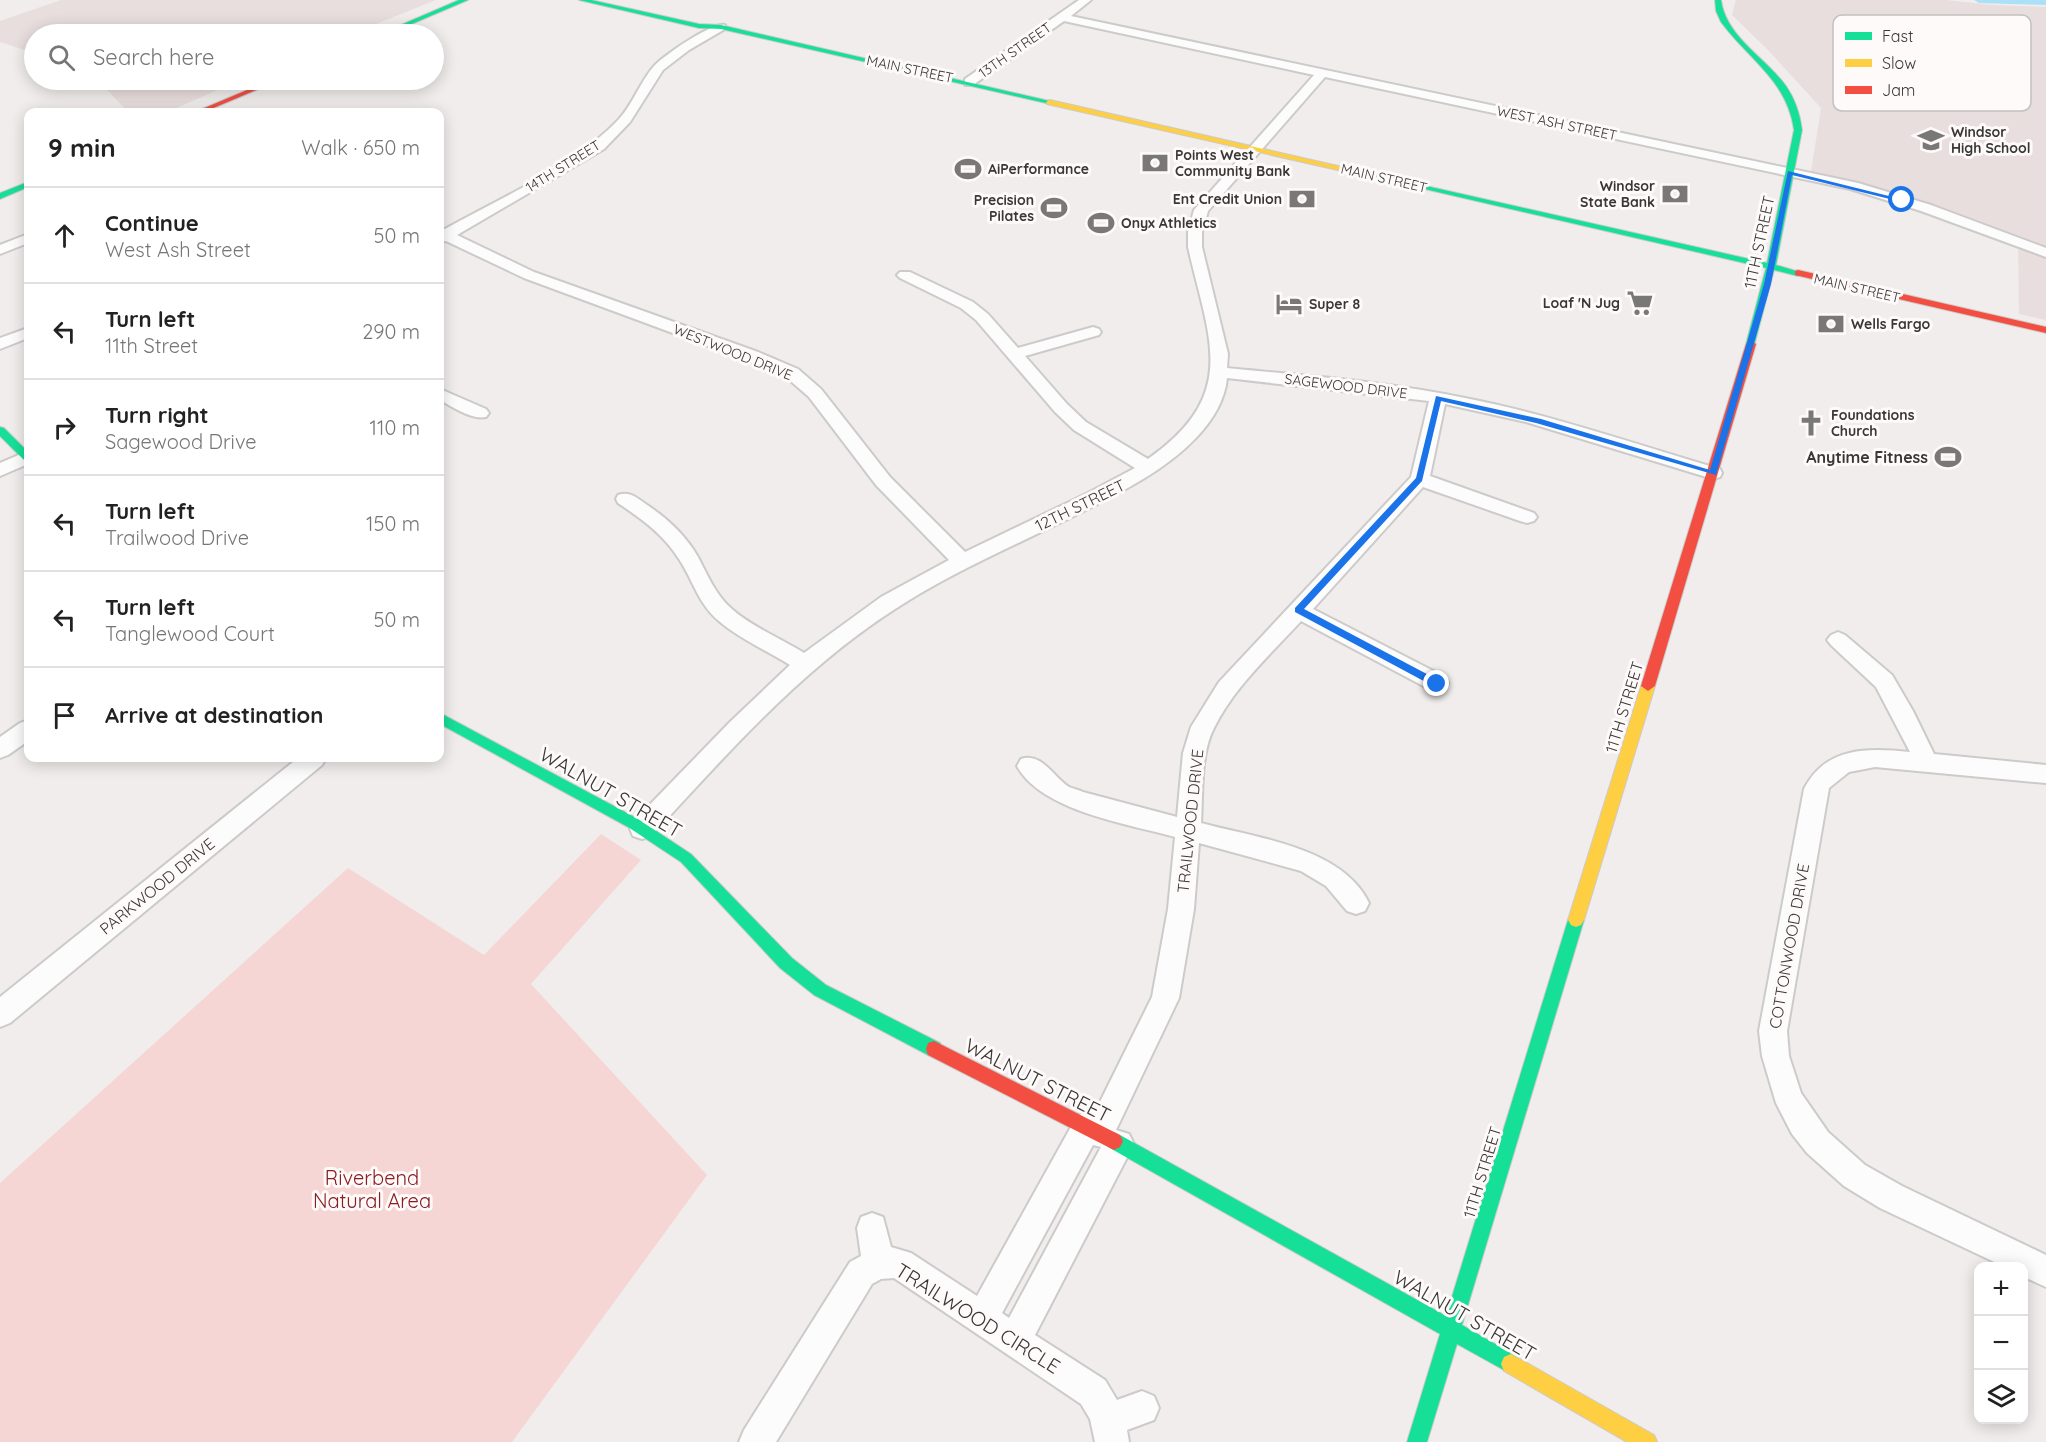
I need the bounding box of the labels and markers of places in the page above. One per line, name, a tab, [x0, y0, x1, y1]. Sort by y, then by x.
place label: Windsor High School	[1951, 123, 2031, 157]
school or university icon: Windsor High School	[1916, 125, 1946, 155]
place label: Points West Community Bank	[1175, 146, 1290, 180]
bank icon: Points West Community Bank	[1140, 148, 1170, 178]
sports icon: AiPerformance	[953, 154, 983, 184]
place label: AiPerformance	[988, 160, 1089, 178]
place label: Windsor State Bank	[1580, 177, 1655, 211]
bank icon: Windsor State Bank	[1660, 179, 1690, 209]
bank icon: Ent Credit Union	[1287, 184, 1317, 214]
place label: Ent Credit Union	[1173, 190, 1282, 208]
place label: Precision Pilates	[974, 191, 1034, 225]
sports icon: Precision Pilates	[1039, 193, 1069, 223]
sports icon: Onyx Athletics	[1086, 208, 1116, 238]
place label: Onyx Athletics	[1121, 214, 1217, 232]
supermarket icon: Loaf 'N Jug	[1625, 288, 1655, 318]
hotel icon: Super 8	[1274, 289, 1304, 319]
place label: Loaf 'N Jug	[1543, 294, 1620, 312]
place label: Super 8	[1309, 295, 1361, 313]
bank icon: Wells Fargo	[1816, 309, 1846, 339]
place label: Wells Fargo	[1851, 315, 1930, 333]
place label: Foundations Church	[1831, 406, 1915, 440]
church icon: Foundations Church	[1796, 408, 1826, 438]
sports icon: Anytime Fitness	[1933, 442, 1963, 472]
place label: Anytime Fitness	[1806, 447, 1928, 467]

